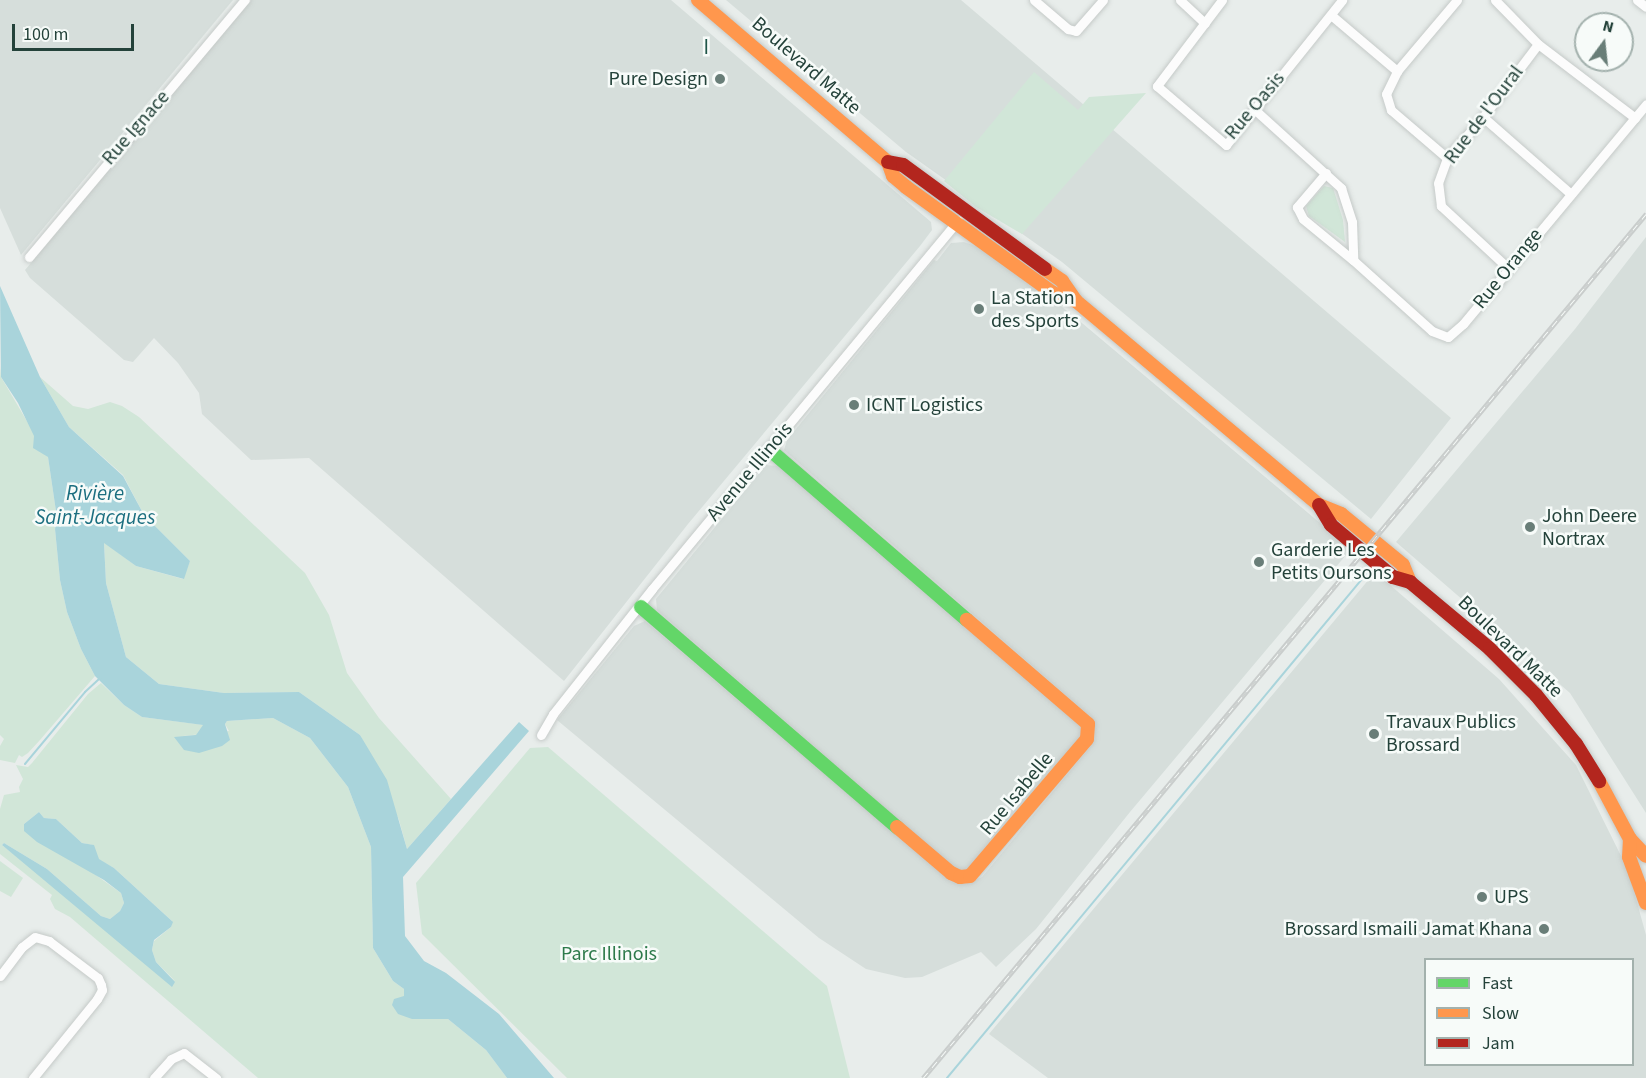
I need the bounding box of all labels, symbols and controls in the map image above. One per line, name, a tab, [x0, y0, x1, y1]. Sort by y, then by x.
scale bar	[15, 12, 136, 50]
street label: Boulevard Matte	[747, 12, 865, 120]
north arrow	[1574, 12, 1634, 72]
text: N	[1600, 15, 1616, 39]
text: 100 m	[23, 22, 68, 47]
district label: I	[703, 34, 711, 60]
street label: Rue de l'Oural	[1439, 61, 1529, 169]
place label: Pure Design	[609, 67, 708, 91]
street label: Rue Oasis	[1220, 67, 1290, 145]
marker: Pure Design	[713, 72, 727, 86]
street label: Rue Ignace	[97, 86, 175, 170]
street label: Rue Orange	[1468, 224, 1548, 314]
place label: La Station des Sports	[991, 286, 1079, 333]
marker: La Station des Sports	[972, 302, 986, 316]
place label: ICNT Logistics	[866, 393, 983, 417]
marker: ICNT Logistics	[847, 398, 861, 412]
street label: Avenue Illinois	[702, 418, 798, 526]
water label: Rivière Saint-Jacques	[35, 480, 155, 530]
place label: John Deere Nortrax	[1542, 504, 1637, 551]
marker: John Deere Nortrax	[1523, 520, 1537, 534]
place label: Garderie Les Petits Oursons	[1271, 538, 1392, 585]
marker: Garderie Les Petits Oursons	[1252, 555, 1266, 569]
street label: Boulevard Matte	[1453, 591, 1567, 703]
place label: Travaux Publics Brossard	[1386, 710, 1516, 757]
marker: Travaux Publics Brossard	[1367, 727, 1381, 741]
street label: Rue Isabelle	[975, 748, 1059, 840]
place label: UPS	[1494, 885, 1529, 909]
marker: UPS	[1475, 890, 1489, 904]
place label: Brossard Ismaili Jamat Khana	[1284, 917, 1532, 941]
marker: Brossard Ismaili Jamat Khana	[1537, 922, 1551, 936]
park label: Parc Illinois	[561, 942, 657, 966]
legend	[1424, 958, 1634, 1066]
text: Fast	[1482, 971, 1513, 996]
text: Slow	[1482, 1001, 1519, 1026]
text: Jam	[1482, 1031, 1515, 1056]

